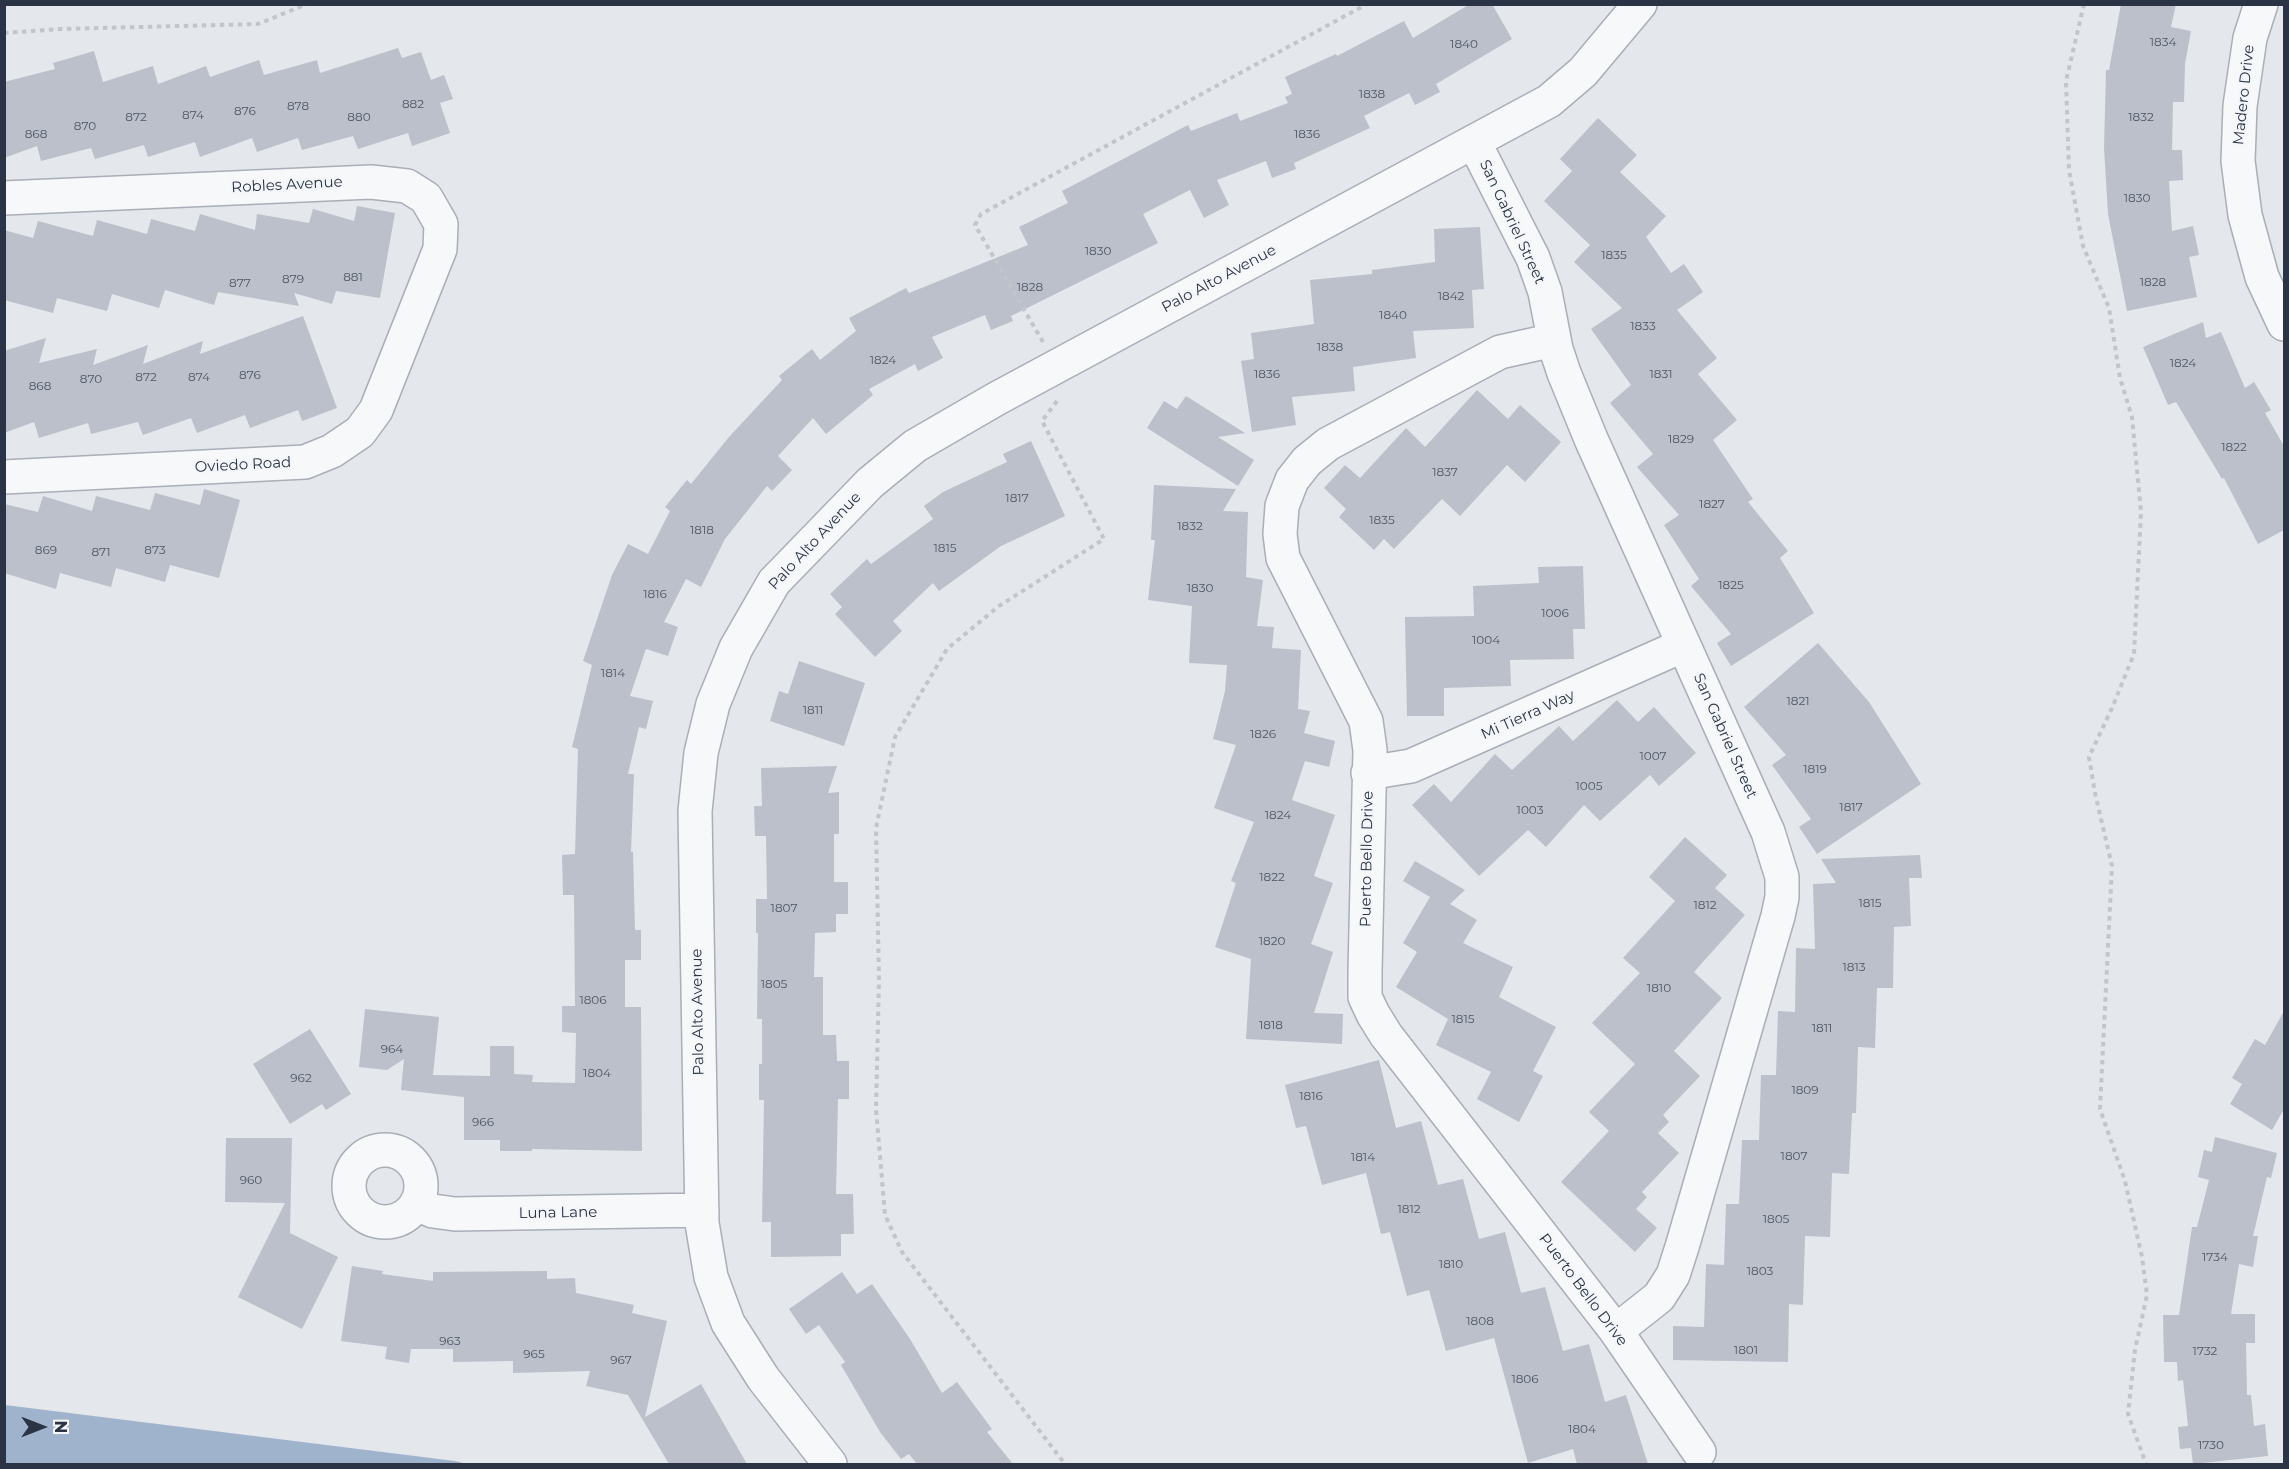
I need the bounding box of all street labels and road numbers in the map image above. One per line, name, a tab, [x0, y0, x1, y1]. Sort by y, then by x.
street label: Madero Drive	[2230, 44, 2258, 146]
street label: San Gabriel Street	[1475, 157, 1549, 287]
street label: Robles Avenue	[231, 173, 343, 197]
street label: Palo Alto Avenue	[1159, 241, 1279, 317]
street label: Oviedo Road	[194, 453, 292, 477]
street label: Palo Alto Avenue	[765, 488, 865, 594]
street label: San Gabriel Street	[1689, 671, 1761, 801]
street label: Mi Tierra Way	[1478, 686, 1578, 744]
street label: Puerto Bello Drive	[1357, 791, 1377, 927]
street label: Palo Alto Avenue	[688, 948, 708, 1076]
street label: Luna Lane	[519, 1203, 597, 1223]
street label: Puerto Bello Drive	[1535, 1230, 1631, 1350]

